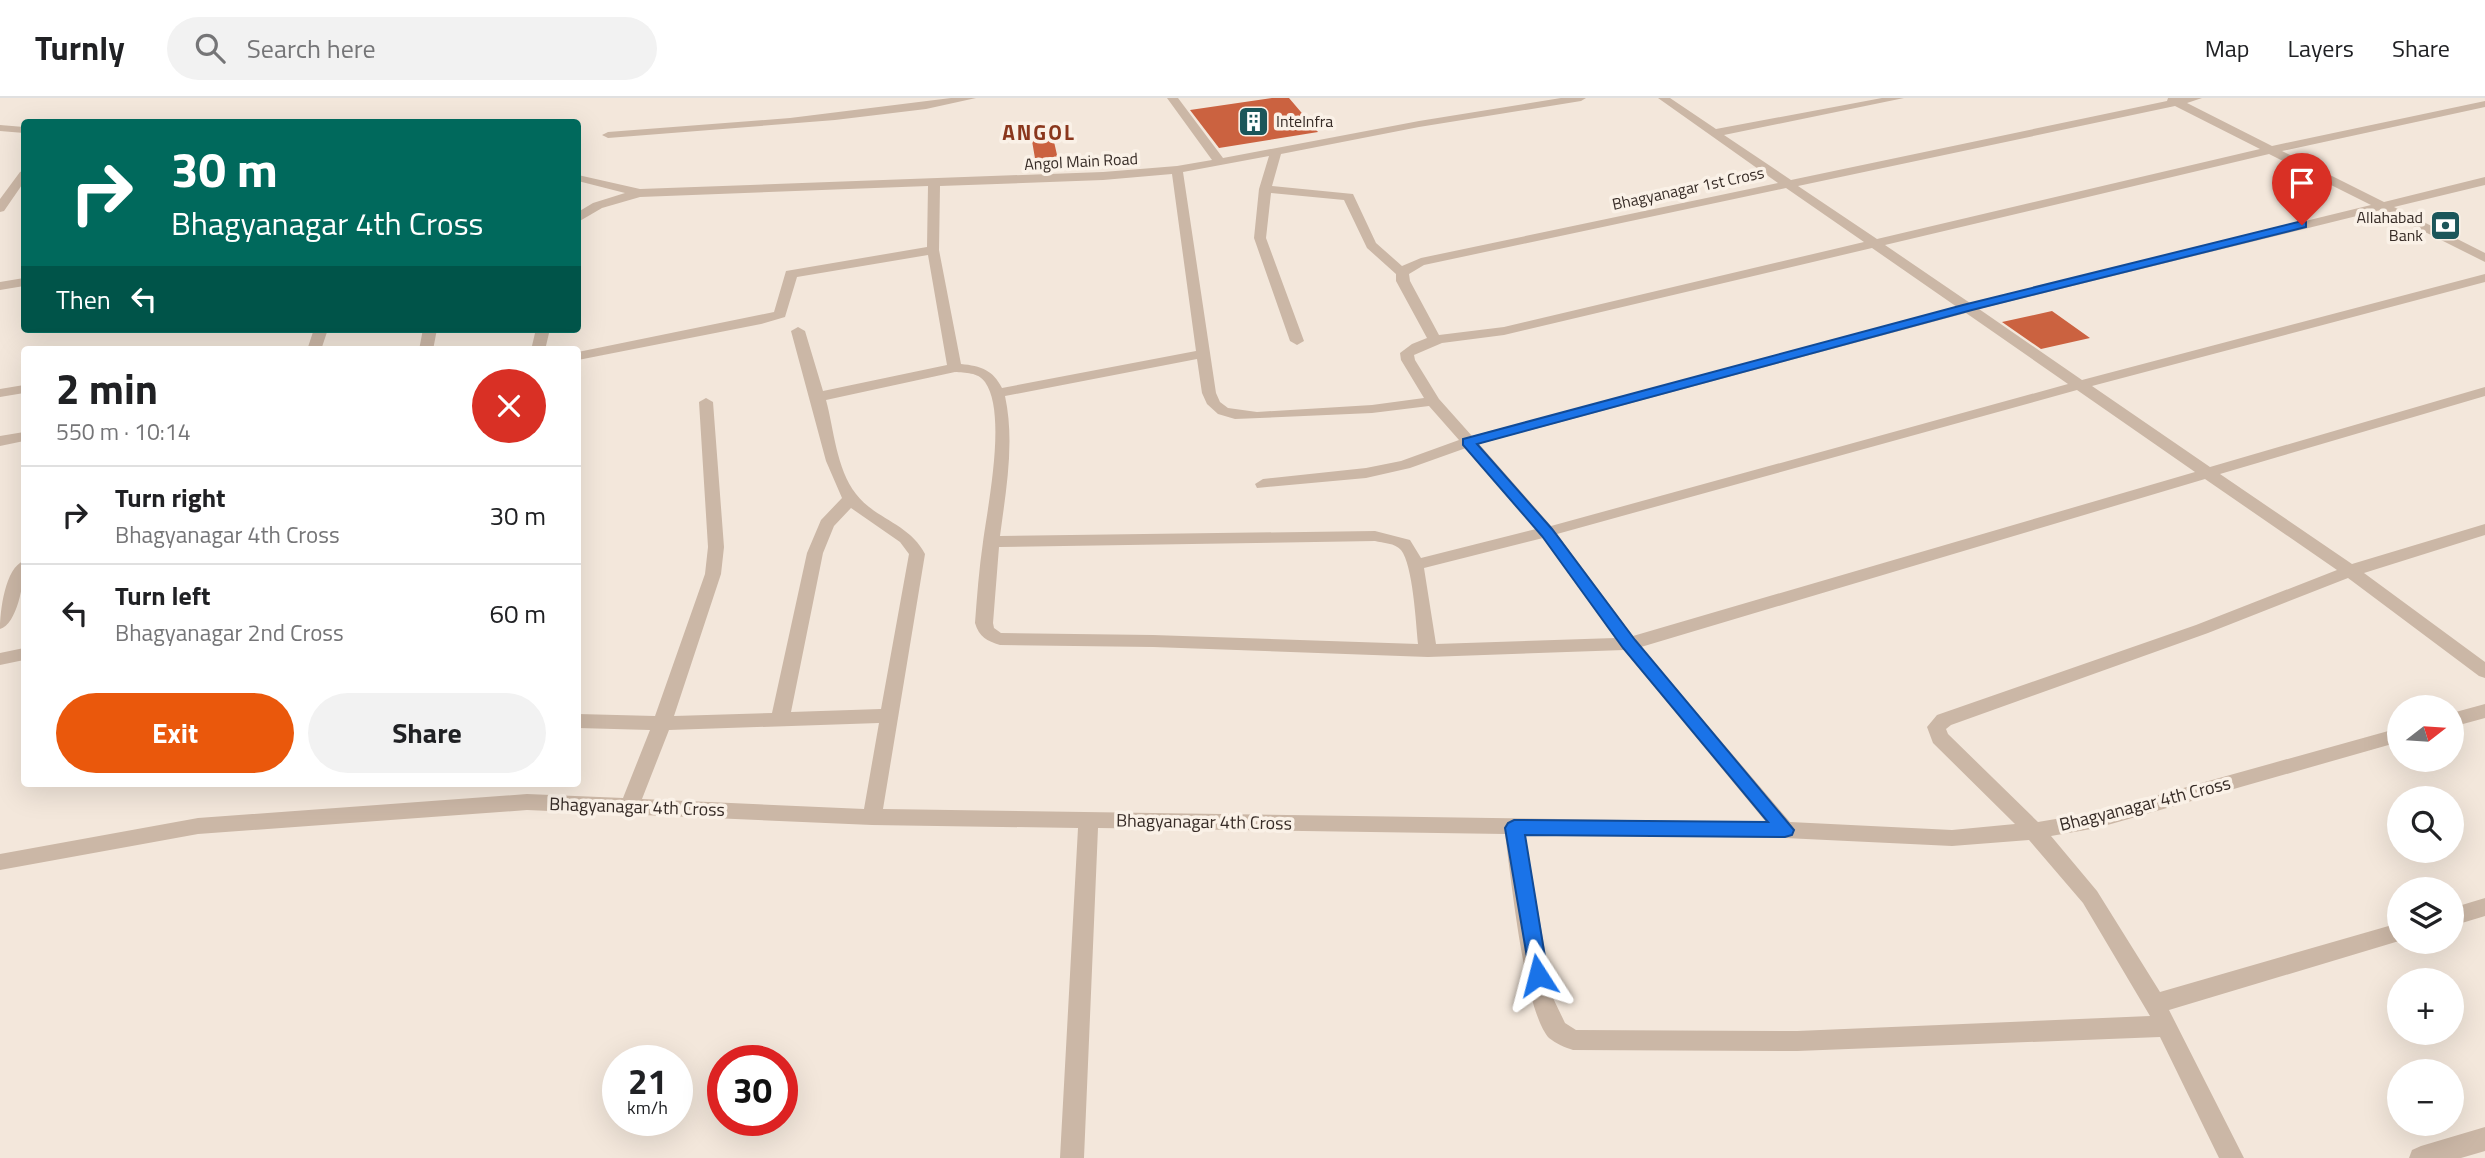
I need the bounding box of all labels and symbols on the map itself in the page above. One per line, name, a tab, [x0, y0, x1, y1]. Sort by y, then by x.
building icon: Intelnfra	[1236, 104, 1270, 138]
place label: Intelnfra	[1276, 109, 1333, 133]
district label: ANGOL	[1002, 116, 1076, 148]
street label: Angol Main Road	[1024, 146, 1138, 176]
pin	[2272, 153, 2332, 225]
street label: Bhagyanagar 1st Cross	[1610, 160, 1766, 216]
place label: Allahabad Bank	[2357, 205, 2423, 247]
bank icon: Allahabad Bank	[2429, 209, 2463, 243]
north arrow	[2387, 695, 2464, 772]
street label: Bhagyanagar 4th Cross	[2056, 769, 2233, 838]
street label: Bhagyanagar 4th Cross	[549, 790, 725, 823]
street label: Bhagyanagar 4th Cross	[1116, 806, 1292, 837]
position arrow	[1501, 938, 1575, 1012]
speed limit sign: 30	[707, 1045, 798, 1136]

